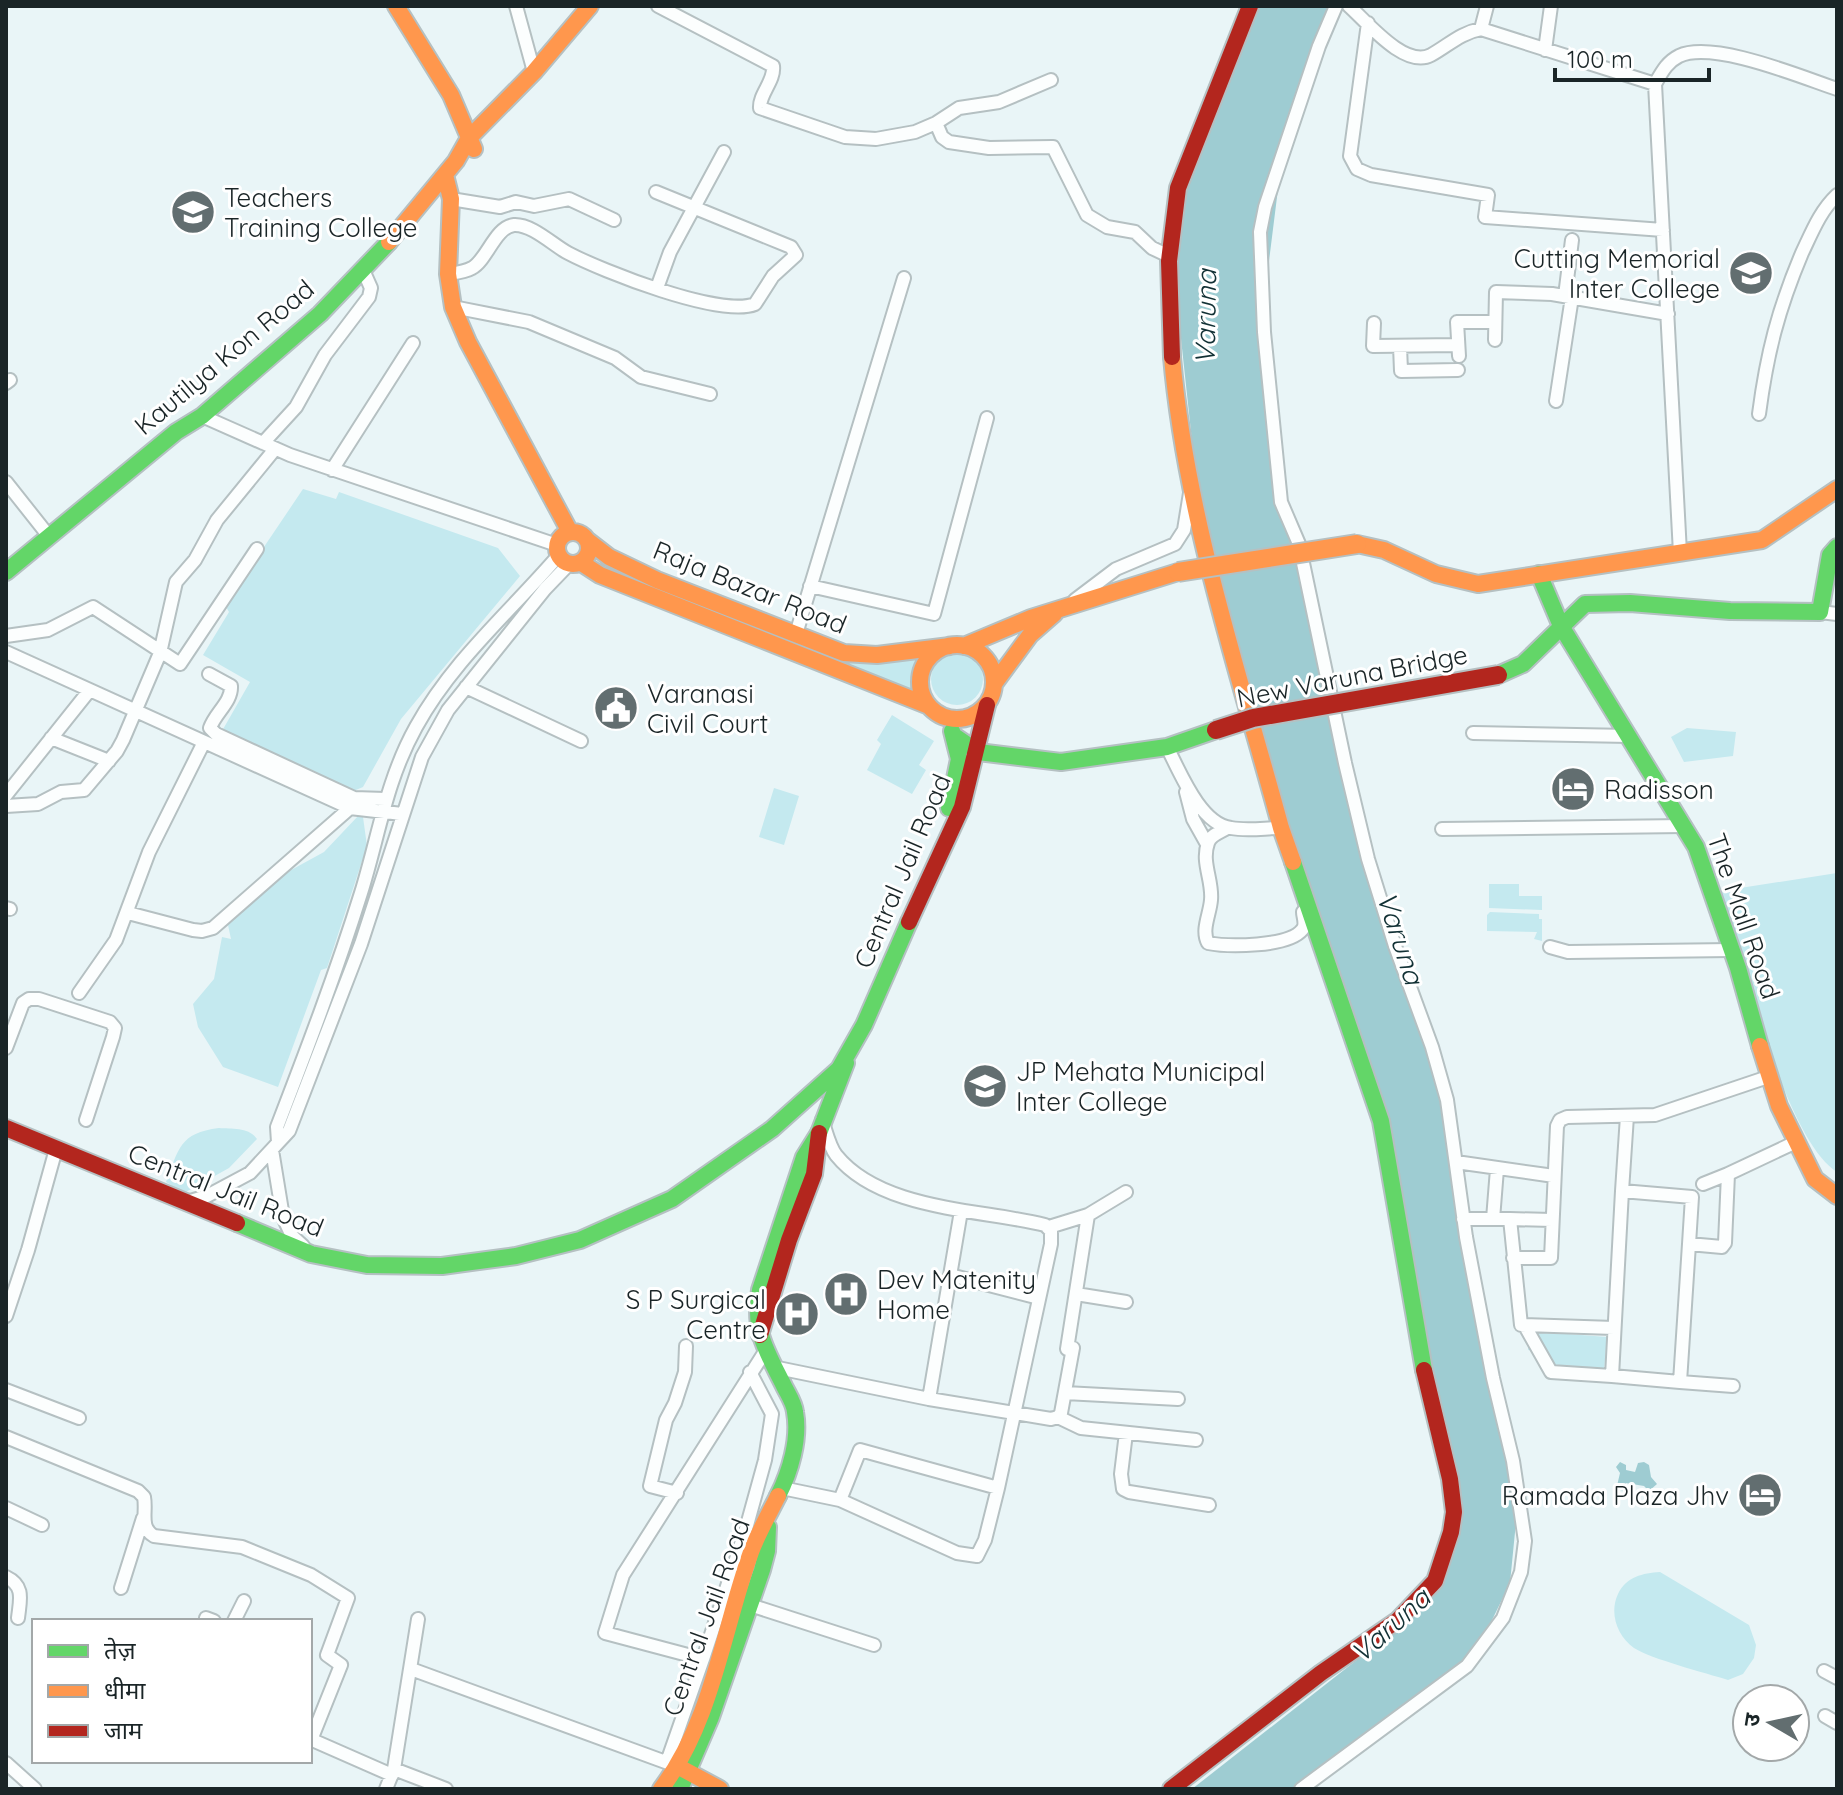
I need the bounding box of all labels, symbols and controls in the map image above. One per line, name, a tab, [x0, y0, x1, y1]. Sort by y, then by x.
scale bar	[1555, 32, 1709, 82]
text: 100 m	[1567, 44, 1633, 74]
place label: Teachers Training College	[224, 181, 417, 244]
school or university icon: Teachers Training College	[169, 188, 217, 236]
place label: Cutting Memorial Inter College	[1514, 242, 1720, 305]
school or university icon: Cutting Memorial Inter College	[1727, 249, 1775, 297]
water label: Varuna	[1187, 267, 1223, 365]
street label: Kautilya Kon Road	[127, 272, 321, 442]
street label: Raja Bazar Road	[648, 533, 852, 641]
street label: New Varuna Bridge	[1234, 637, 1470, 715]
place label: Varanasi Civil Court	[647, 677, 768, 740]
public building icon: Varanasi Civil Court	[592, 684, 640, 732]
hotel icon: Radisson	[1549, 765, 1597, 813]
street label: Central Jail Road	[846, 769, 958, 973]
place label: Radisson	[1604, 773, 1714, 806]
street label: The Mall Road	[1700, 829, 1788, 1003]
water label: Varuna	[1370, 887, 1433, 991]
place label: JP Mehata Municipal Inter College	[1016, 1055, 1265, 1118]
school or university icon: JP Mehata Municipal Inter College	[961, 1062, 1009, 1110]
street label: Central Jail Road	[123, 1136, 329, 1244]
place label: Dev Matenity Home	[877, 1263, 1036, 1326]
hospital icon: Dev Matenity Home	[822, 1270, 870, 1318]
place label: S P Surgical Centre	[626, 1283, 766, 1346]
hospital icon: S P Surgical Centre	[773, 1290, 821, 1338]
hotel icon: Ramada Plaza Jhv	[1736, 1471, 1784, 1519]
place label: Ramada Plaza Jhv	[1502, 1479, 1729, 1512]
street label: Central Jail Road	[655, 1514, 757, 1720]
water label: Varuna	[1343, 1579, 1439, 1670]
legend	[32, 1619, 312, 1763]
text: तेज़	[104, 1635, 137, 1665]
text: धीमा	[104, 1675, 146, 1705]
north arrow	[1731, 1683, 1811, 1763]
text: उ	[1736, 1710, 1766, 1728]
text: जाम	[104, 1715, 143, 1745]

